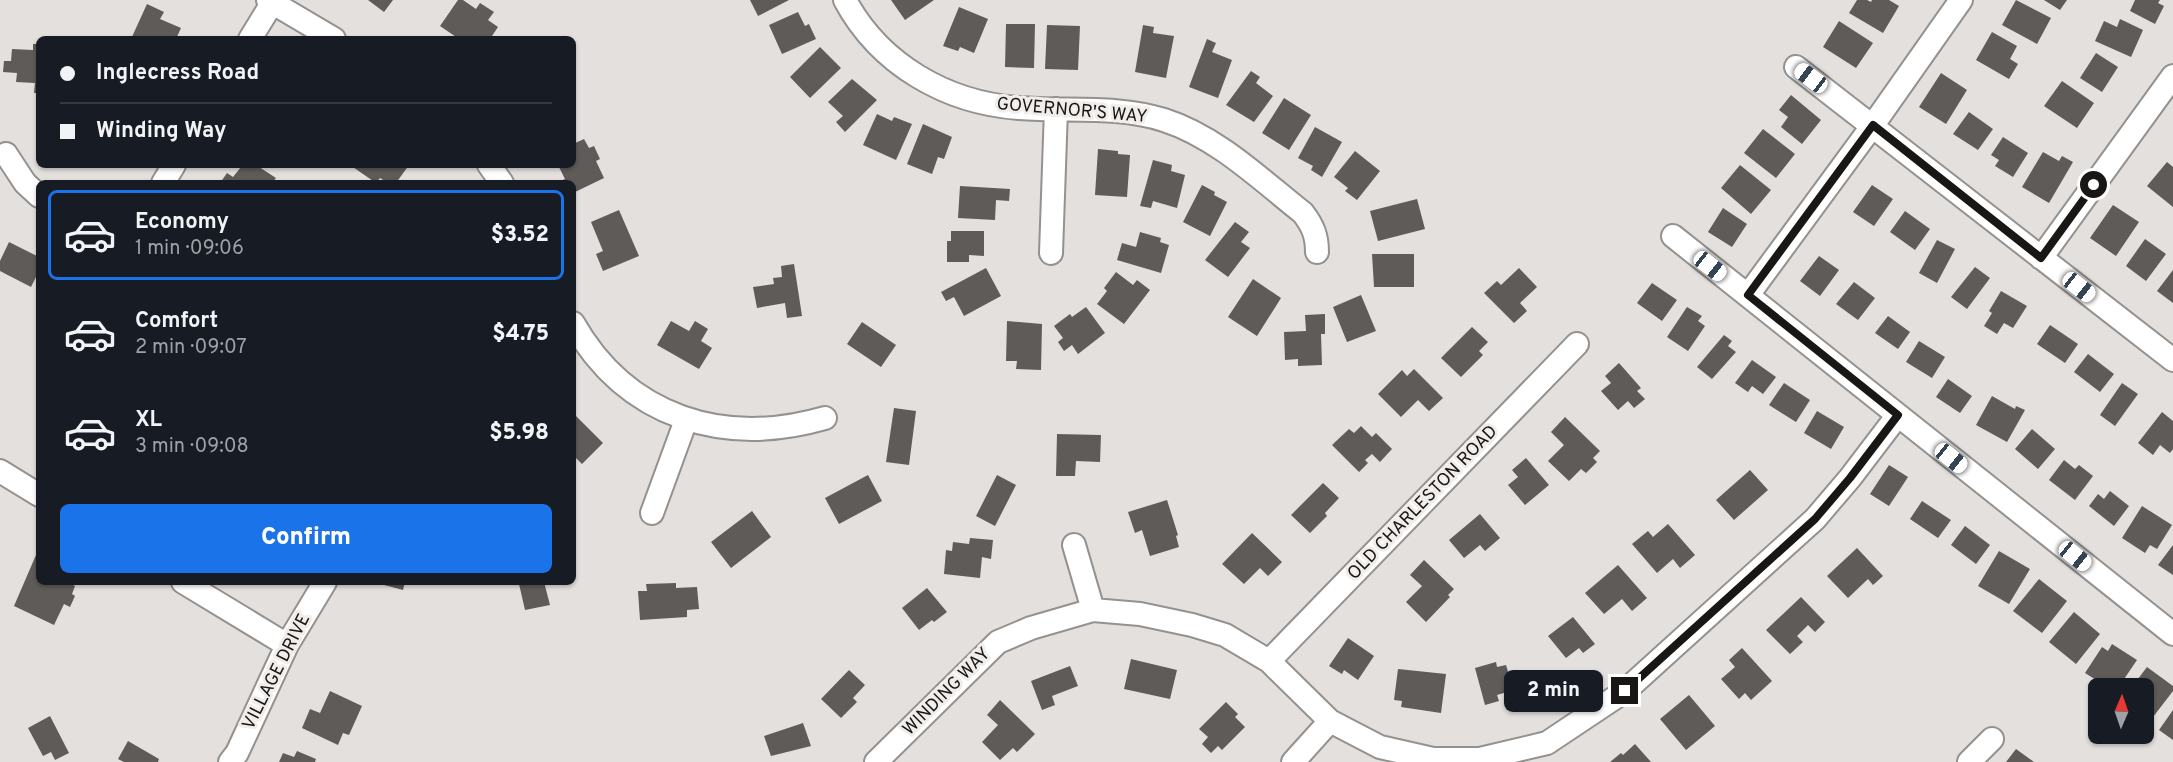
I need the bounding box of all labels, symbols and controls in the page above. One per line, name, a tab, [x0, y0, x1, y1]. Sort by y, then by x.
text: Inglecress Road	[96, 60, 259, 87]
car	[1791, 60, 1831, 96]
street label: GOVERNOR'S WAY	[996, 93, 1148, 129]
text: Winding Way	[96, 118, 227, 145]
route start	[2080, 171, 2107, 198]
icon: car	[63, 208, 117, 262]
text: Economy	[135, 209, 229, 236]
text: $3.52	[491, 222, 549, 249]
text: 1 min · 09:06	[135, 236, 244, 262]
car	[1690, 248, 1730, 284]
car	[2059, 269, 2099, 305]
icon: car	[63, 307, 117, 361]
text: Comfort	[135, 308, 218, 335]
text: $4.75	[492, 321, 549, 348]
text: 2 min · 09:07	[135, 335, 247, 361]
icon: car	[63, 406, 117, 460]
text: XL	[135, 407, 162, 434]
text: $5.98	[489, 420, 549, 447]
street label: OLD CHARLESTON ROAD	[1343, 421, 1503, 585]
text: 3 min · 09:08	[135, 434, 249, 460]
car	[1931, 440, 1971, 476]
button: Confirm	[60, 504, 552, 573]
car	[2055, 538, 2095, 574]
street label: VILLAGE DRIVE	[238, 610, 316, 734]
street label: WINDING WAY	[898, 643, 996, 741]
callout: 2 min	[1505, 670, 1604, 712]
route end	[1611, 677, 1638, 704]
text: 2 min	[1527, 678, 1580, 704]
north arrow	[2088, 678, 2154, 744]
map controls	[2088, 678, 2154, 744]

